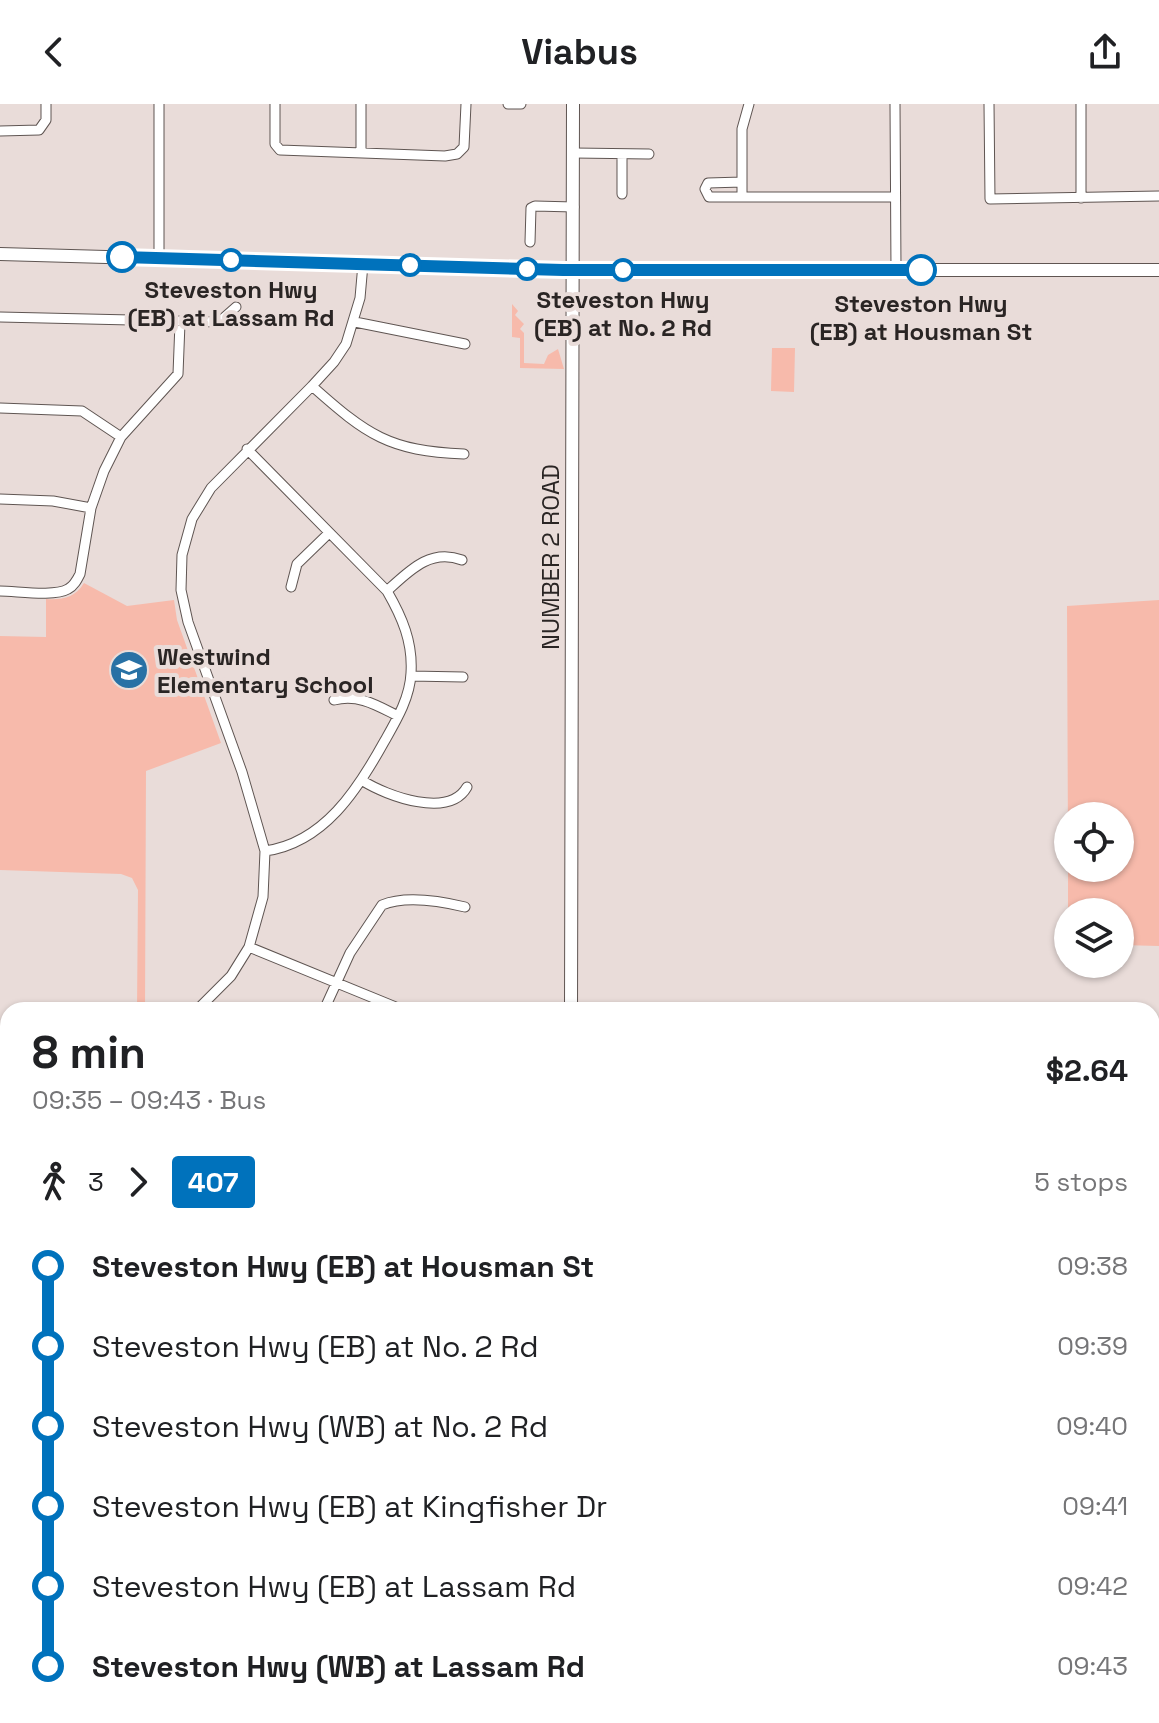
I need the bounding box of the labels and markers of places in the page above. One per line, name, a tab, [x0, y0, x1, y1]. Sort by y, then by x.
unlabelled marker	[107, 242, 137, 272]
marker: Steveston Hwy (EB) at Lassam Rd	[220, 249, 242, 271]
unlabelled marker	[399, 254, 421, 276]
marker: Steveston Hwy (EB) at Housman St	[906, 255, 936, 285]
unlabelled marker	[516, 258, 538, 280]
marker: Steveston Hwy (EB) at No. 2 Rd	[612, 259, 634, 281]
place label: Steveston Hwy (EB) at Lassam Rd	[128, 274, 334, 333]
place label: Steveston Hwy (EB) at No. 2 Rd	[534, 284, 712, 343]
place label: Steveston Hwy (EB) at Housman St	[810, 288, 1032, 347]
place label: Westwind Elementary School	[157, 641, 374, 700]
school or university icon: Westwind Elementary School	[108, 649, 150, 691]

